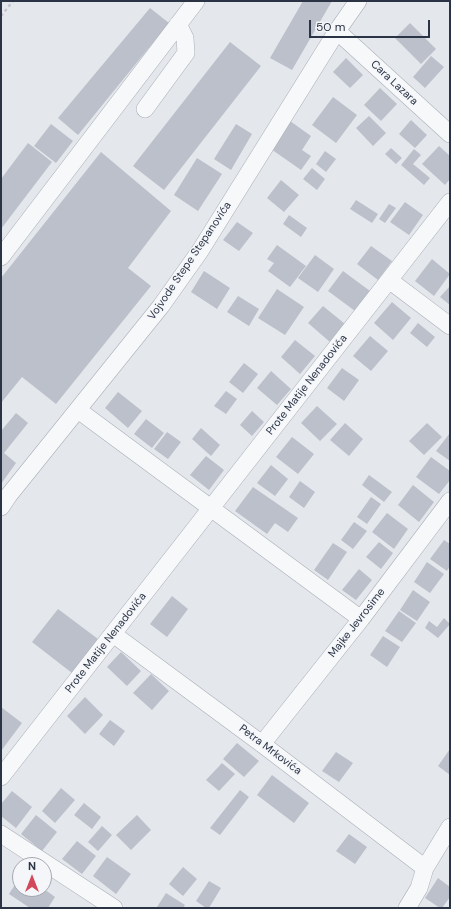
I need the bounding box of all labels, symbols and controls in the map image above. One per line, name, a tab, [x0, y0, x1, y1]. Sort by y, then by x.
scale bar	[311, 12, 432, 38]
text: 50 m	[316, 19, 345, 35]
street label: Cara Lazara	[368, 58, 420, 108]
street label: Vojvode Stepe Stepanovića	[145, 199, 235, 323]
street label: Prote Matije Nenadovića	[264, 332, 350, 438]
street label: Majke Jevrosime	[326, 586, 388, 660]
street label: Prote Matije Nenadovića	[63, 590, 149, 696]
street label: Petra Mrkovića	[236, 722, 304, 778]
north arrow	[12, 857, 52, 897]
text: N	[28, 859, 36, 873]

